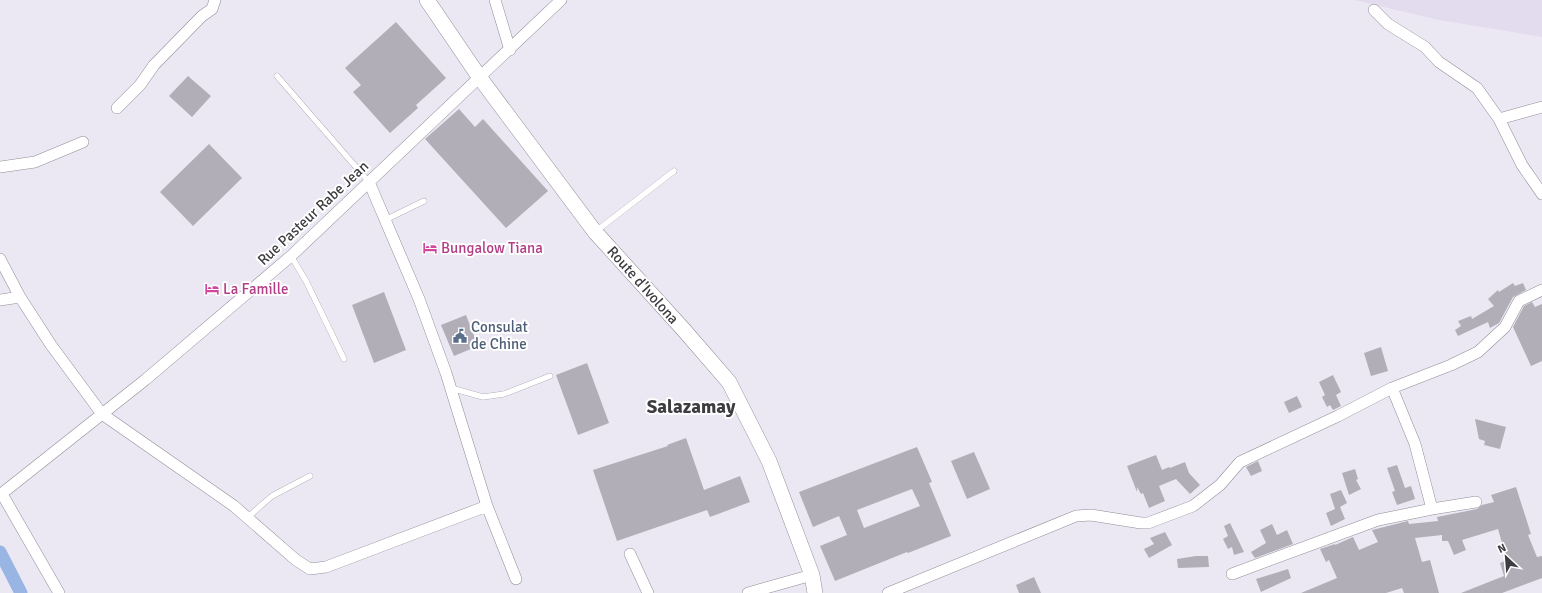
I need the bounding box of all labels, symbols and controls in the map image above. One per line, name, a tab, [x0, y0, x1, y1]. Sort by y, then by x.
street label: Rue Pasteur Rabe Jean	[254, 157, 372, 269]
place label: Bungalow Tiana	[441, 239, 543, 257]
hotel icon: Bungalow Tiana	[422, 240, 438, 256]
street label: Route d'Ivolona	[603, 242, 683, 328]
place label: La Famille	[223, 280, 289, 298]
hotel icon: La Famille	[204, 281, 220, 297]
place label: Consulat de Chine	[471, 318, 528, 353]
public building icon: Consulat de Chine	[452, 328, 468, 344]
district label: Salazamay	[647, 395, 736, 419]
north arrow	[1486, 537, 1526, 577]
text: N	[1496, 541, 1508, 556]

